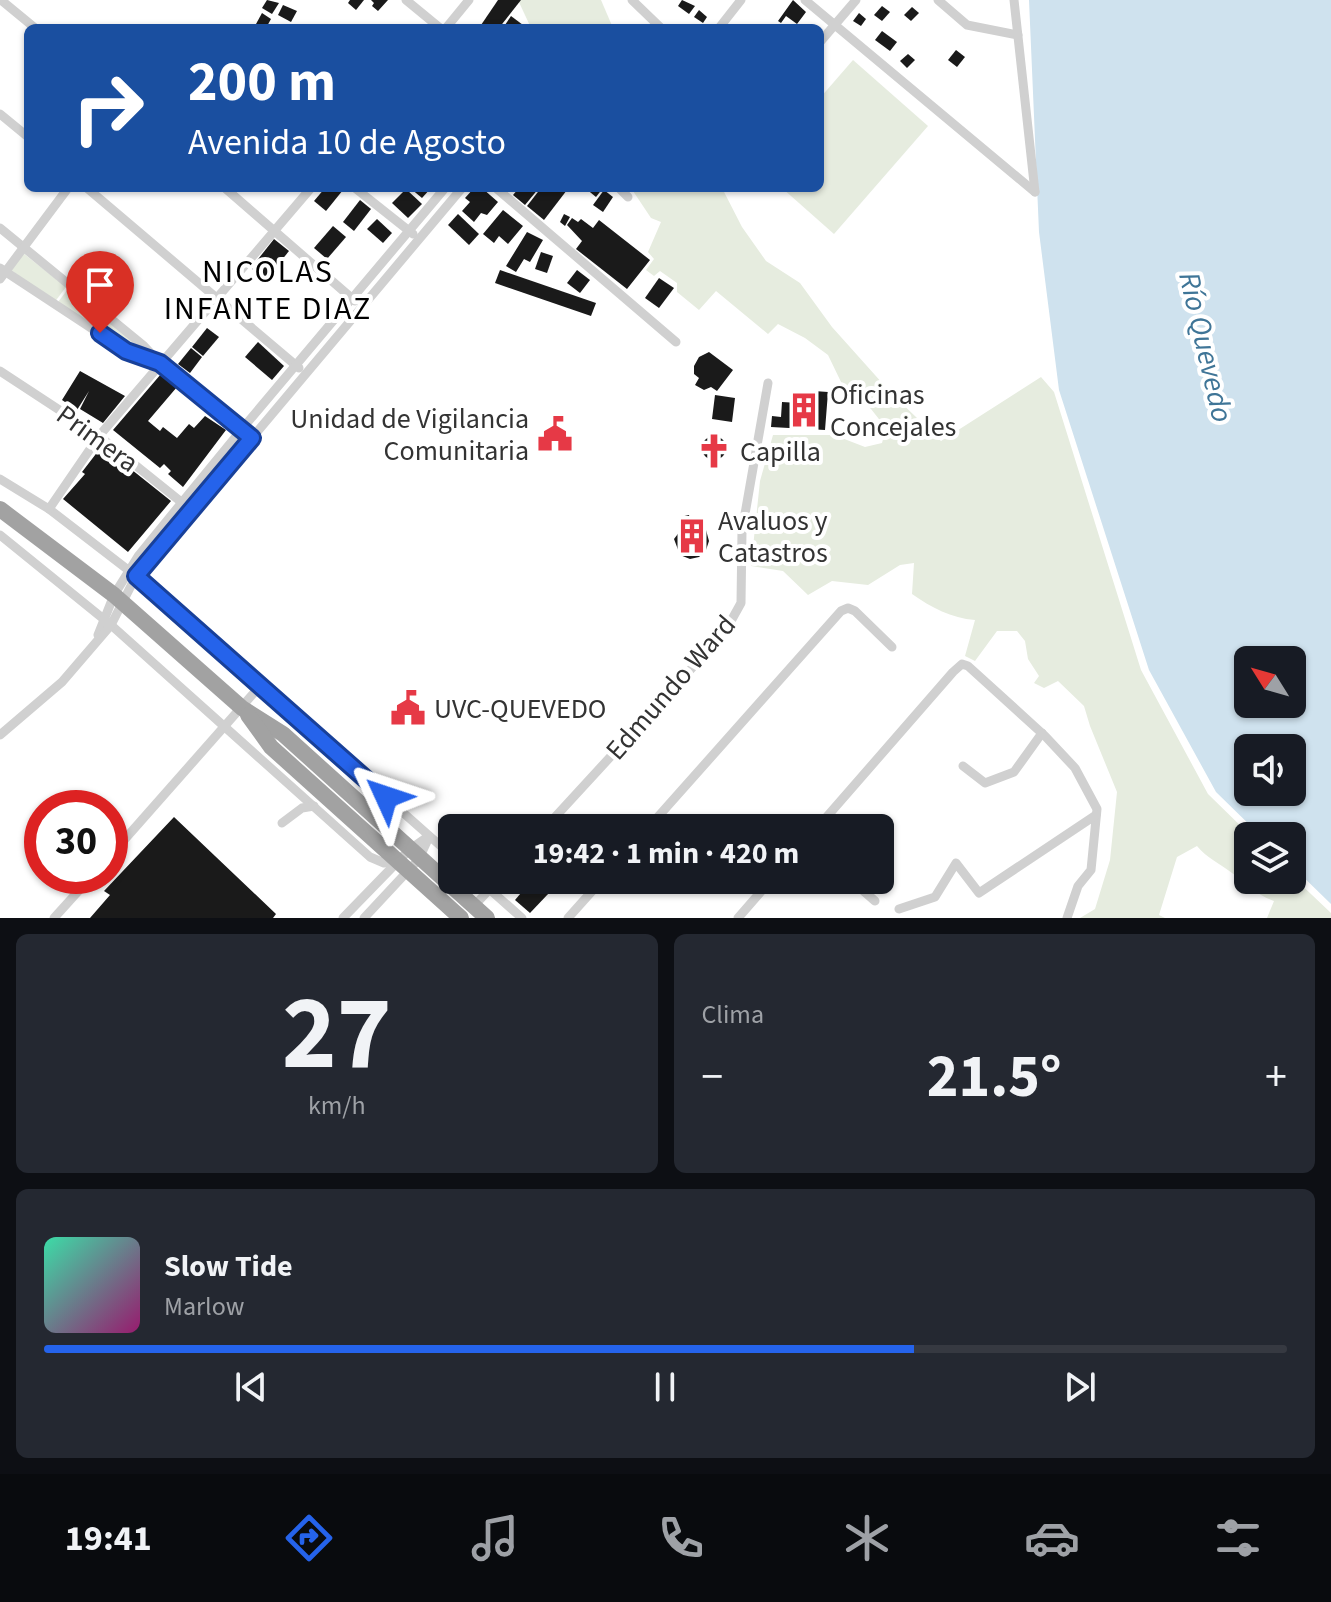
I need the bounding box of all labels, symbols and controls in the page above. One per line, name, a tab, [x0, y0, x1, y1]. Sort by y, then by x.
text: 200 m	[188, 43, 336, 122]
icon: right	[56, 56, 160, 160]
text: Avenida 10 de Agosto	[188, 117, 506, 168]
district label: NICOLAS INFANTE DIAZ	[164, 249, 372, 332]
pin	[66, 251, 134, 333]
icon: arrive	[78, 263, 122, 307]
water label: Río Quevedo	[1167, 268, 1244, 427]
place label: Oficinas Concejales	[830, 375, 956, 447]
building icon: Oficinas Concejales	[785, 391, 823, 429]
street label: Primera	[48, 395, 147, 482]
place label: Unidad de Vigilancia Comunitaria	[290, 399, 529, 471]
public building icon: Unidad de Vigilancia Comunitaria	[536, 415, 574, 453]
church icon: Capilla	[695, 432, 733, 470]
place label: Capilla	[740, 432, 821, 472]
place label: Avaluos y Catastros	[718, 501, 828, 573]
building icon: Avaluos y Catastros	[673, 517, 711, 555]
street label: Edmundo Ward	[596, 606, 745, 769]
north arrow	[1234, 646, 1306, 718]
map controls	[1234, 646, 1306, 894]
public building icon: UVC-QUEVEDO	[389, 689, 427, 727]
place label: UVC-QUEVEDO	[434, 689, 606, 729]
button: sound	[1234, 734, 1306, 806]
position arrow	[344, 755, 428, 839]
speed limit sign: 30	[24, 790, 128, 894]
button: layers	[1234, 822, 1306, 894]
text: 19:42 · 1 min · 420 m	[533, 832, 799, 875]
text: 27	[282, 961, 392, 1109]
text: Clima	[702, 996, 764, 1033]
text: 21.5°	[927, 1035, 1062, 1120]
text: −	[702, 1046, 723, 1109]
text: +	[1265, 1046, 1287, 1109]
text: km/h	[308, 1087, 366, 1124]
text: Slow Tide	[164, 1245, 293, 1288]
text: Marlow	[164, 1288, 244, 1325]
icon: previous	[229, 1365, 273, 1409]
icon: pause	[643, 1365, 687, 1409]
icon: next	[1058, 1365, 1102, 1409]
icon: directions	[281, 1510, 337, 1566]
icon: music	[467, 1510, 523, 1566]
icon: phone	[653, 1510, 709, 1566]
icon: climate	[839, 1510, 895, 1566]
icon: car	[1024, 1510, 1080, 1566]
icon: filters	[1210, 1510, 1266, 1566]
text: 19:41	[65, 1513, 152, 1564]

